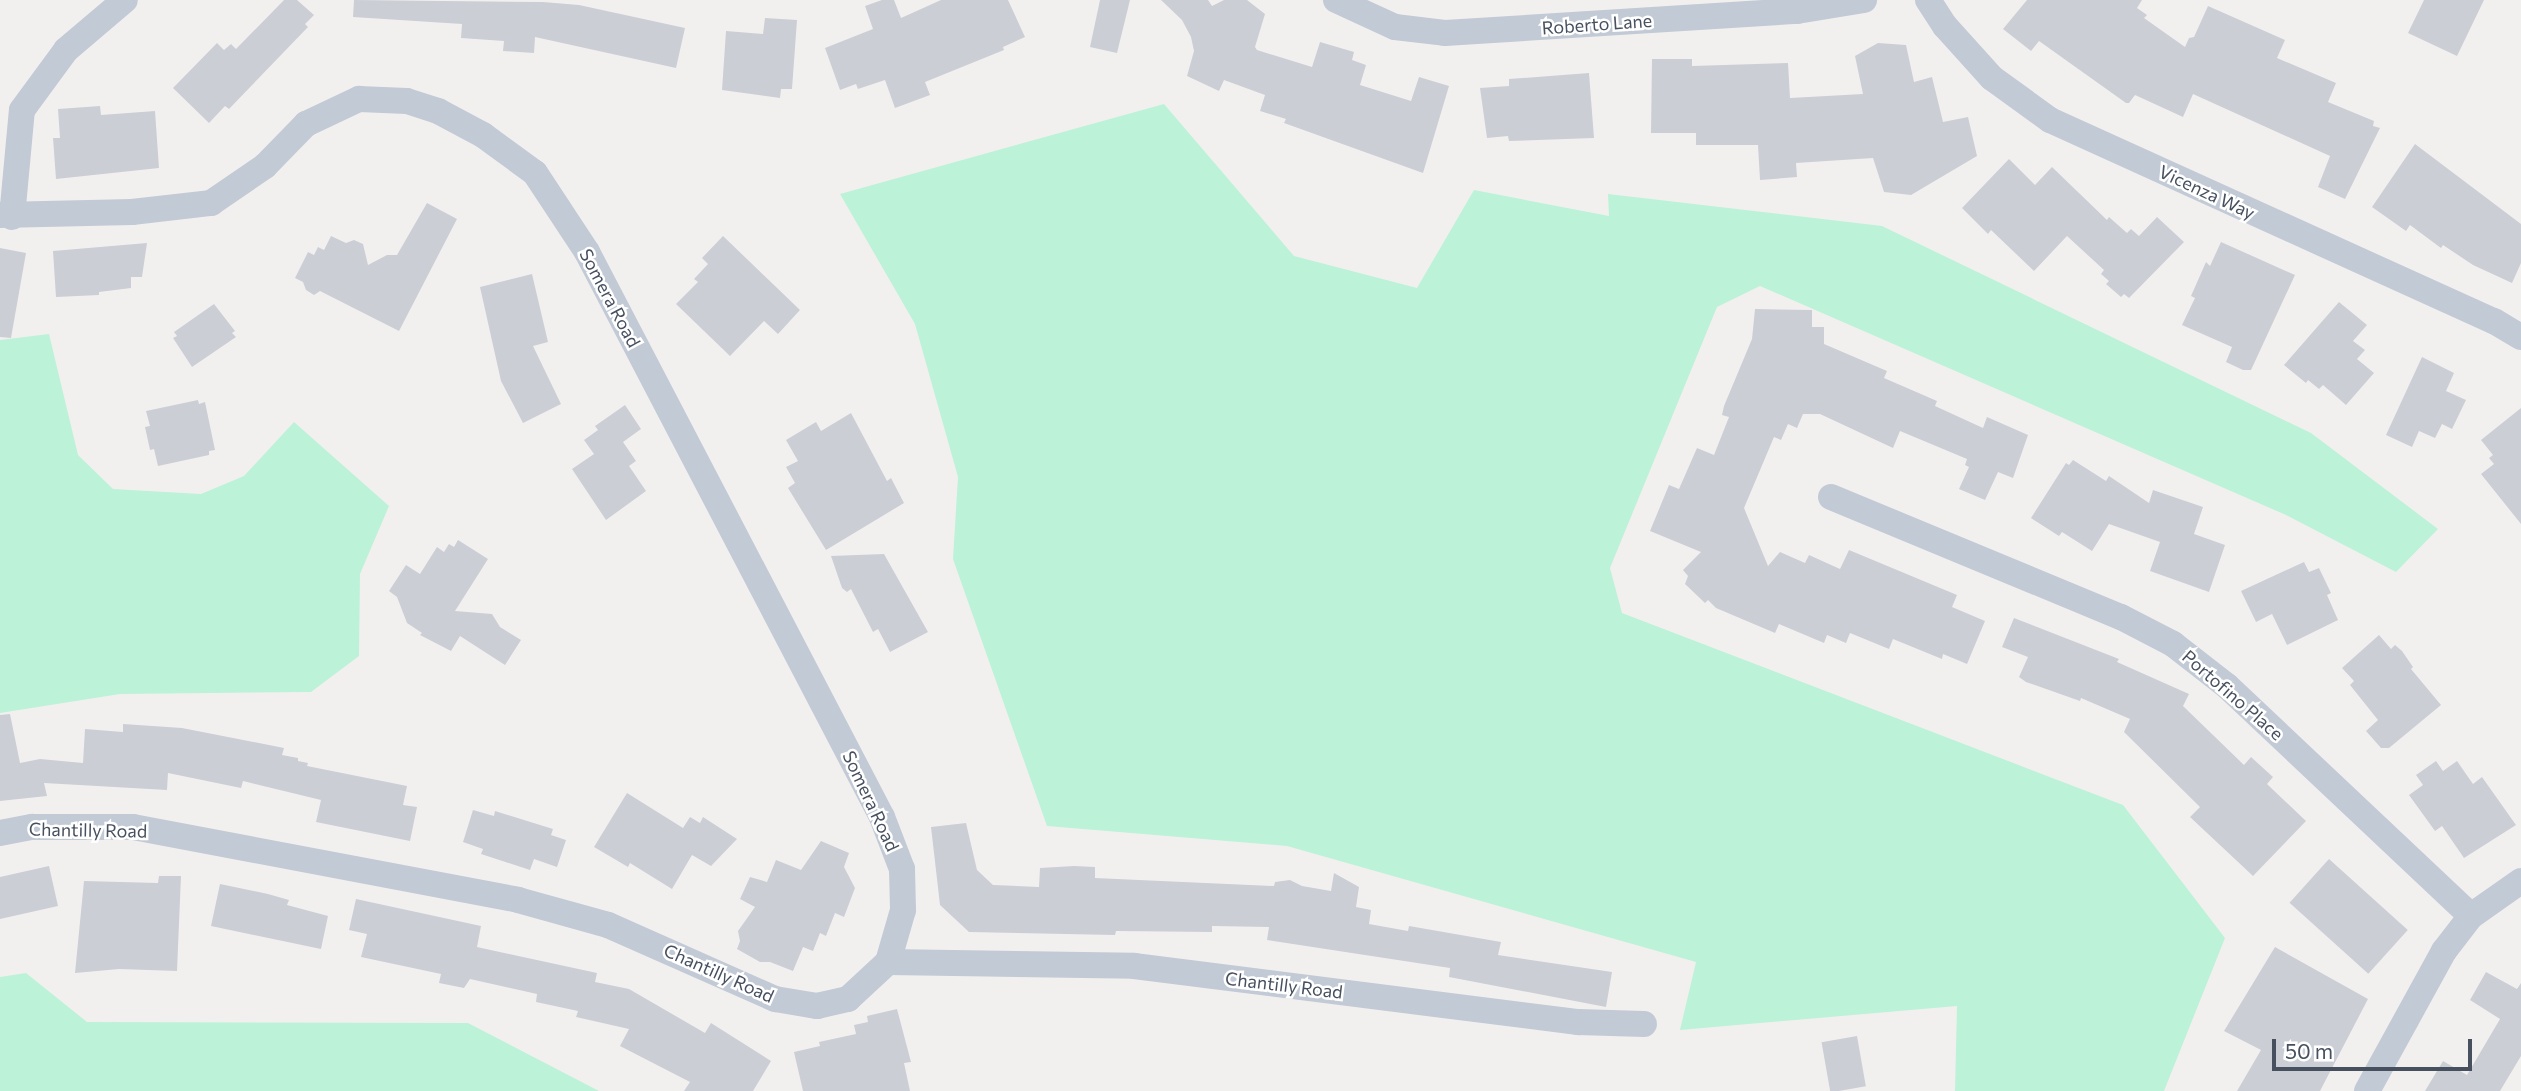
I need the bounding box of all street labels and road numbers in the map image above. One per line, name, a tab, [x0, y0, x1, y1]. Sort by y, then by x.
street label: Roberto Lane	[1541, 9, 1653, 39]
street label: Vicenza Way	[2156, 160, 2258, 224]
street label: Somera Road	[575, 245, 645, 351]
street label: Portofino Place	[2178, 645, 2288, 745]
street label: Somera Road	[838, 747, 904, 855]
street label: Chantilly Road	[29, 818, 147, 842]
street label: Chantilly Road	[661, 939, 777, 1007]
street label: Chantilly Road	[1224, 967, 1344, 1003]

